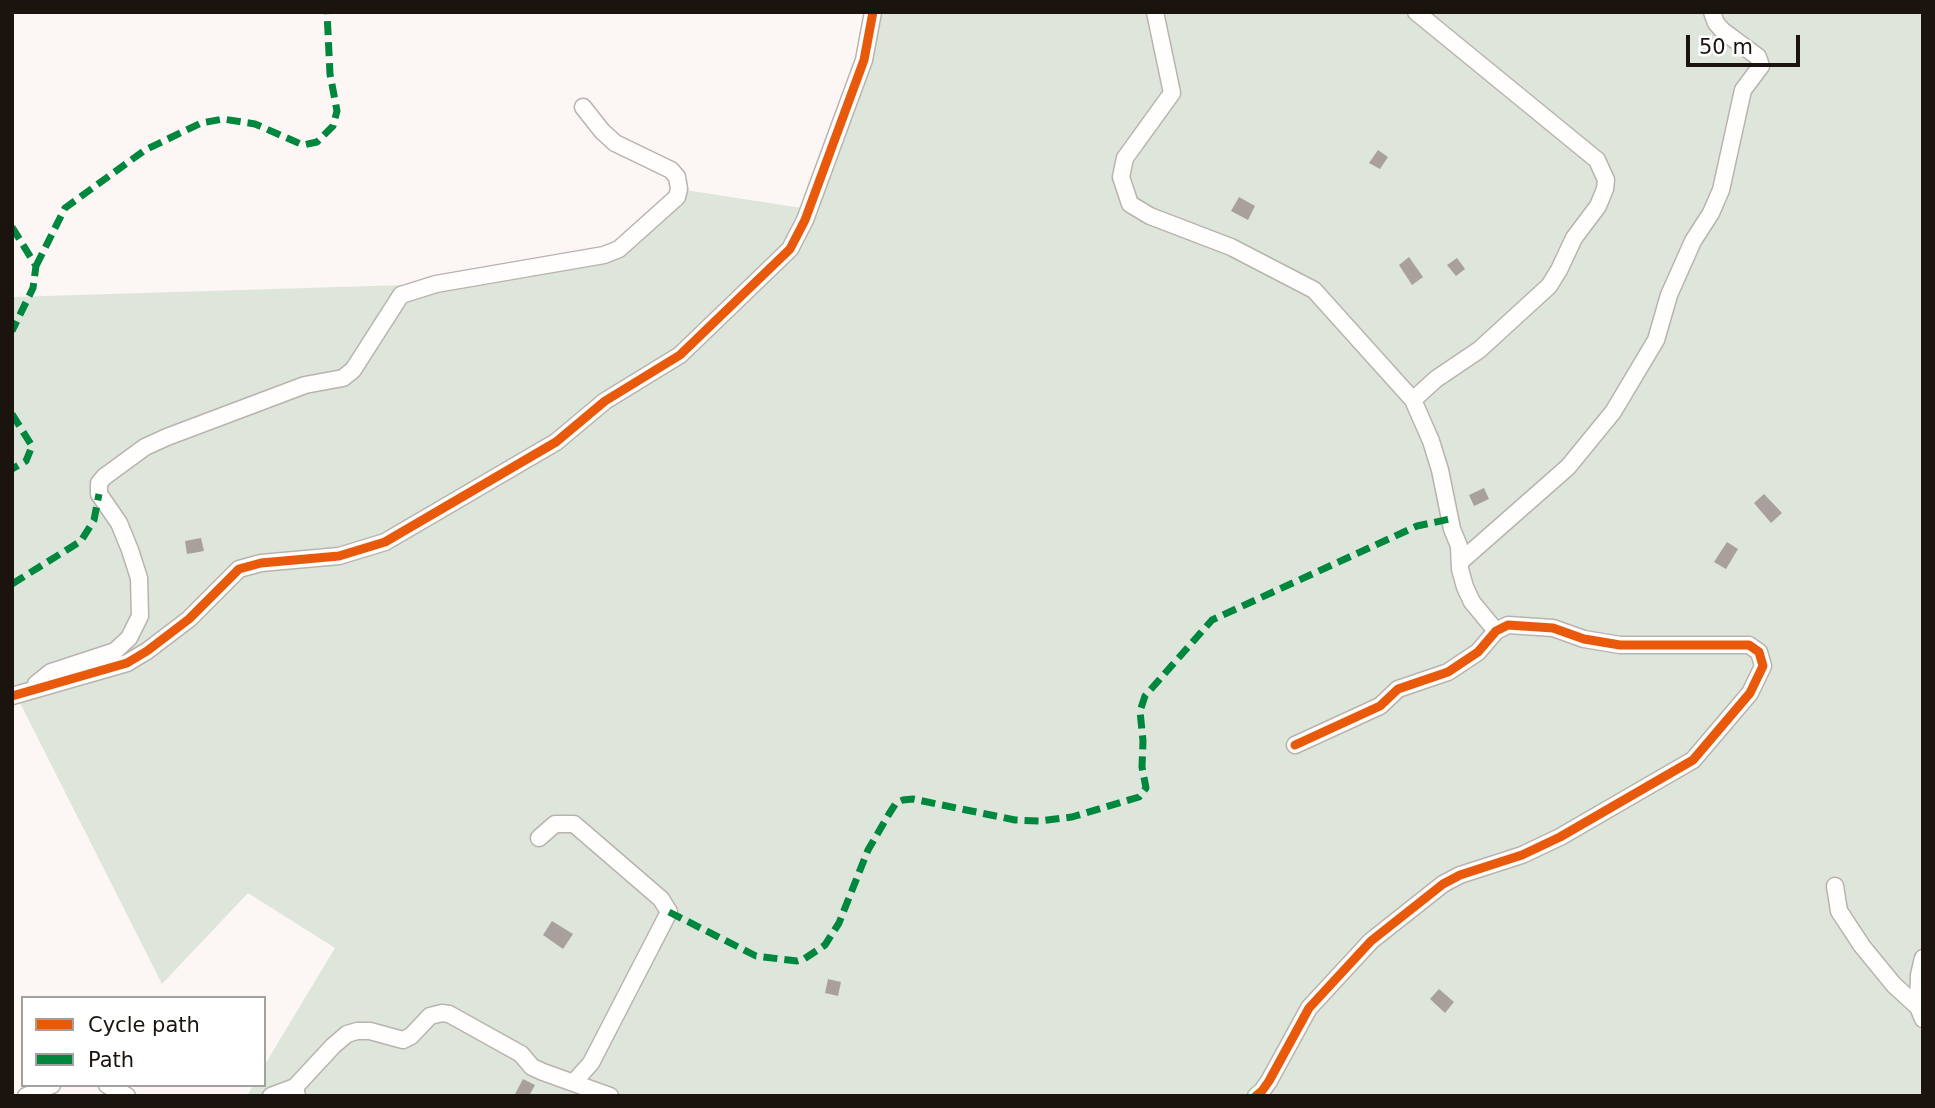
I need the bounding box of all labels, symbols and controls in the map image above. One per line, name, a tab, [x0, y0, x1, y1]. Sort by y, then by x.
scale bar	[1690, 21, 1804, 65]
text: 50 m	[1699, 35, 1753, 59]
legend	[21, 996, 266, 1087]
text: Cycle path	[88, 1013, 200, 1037]
text: Path	[88, 1048, 134, 1072]

